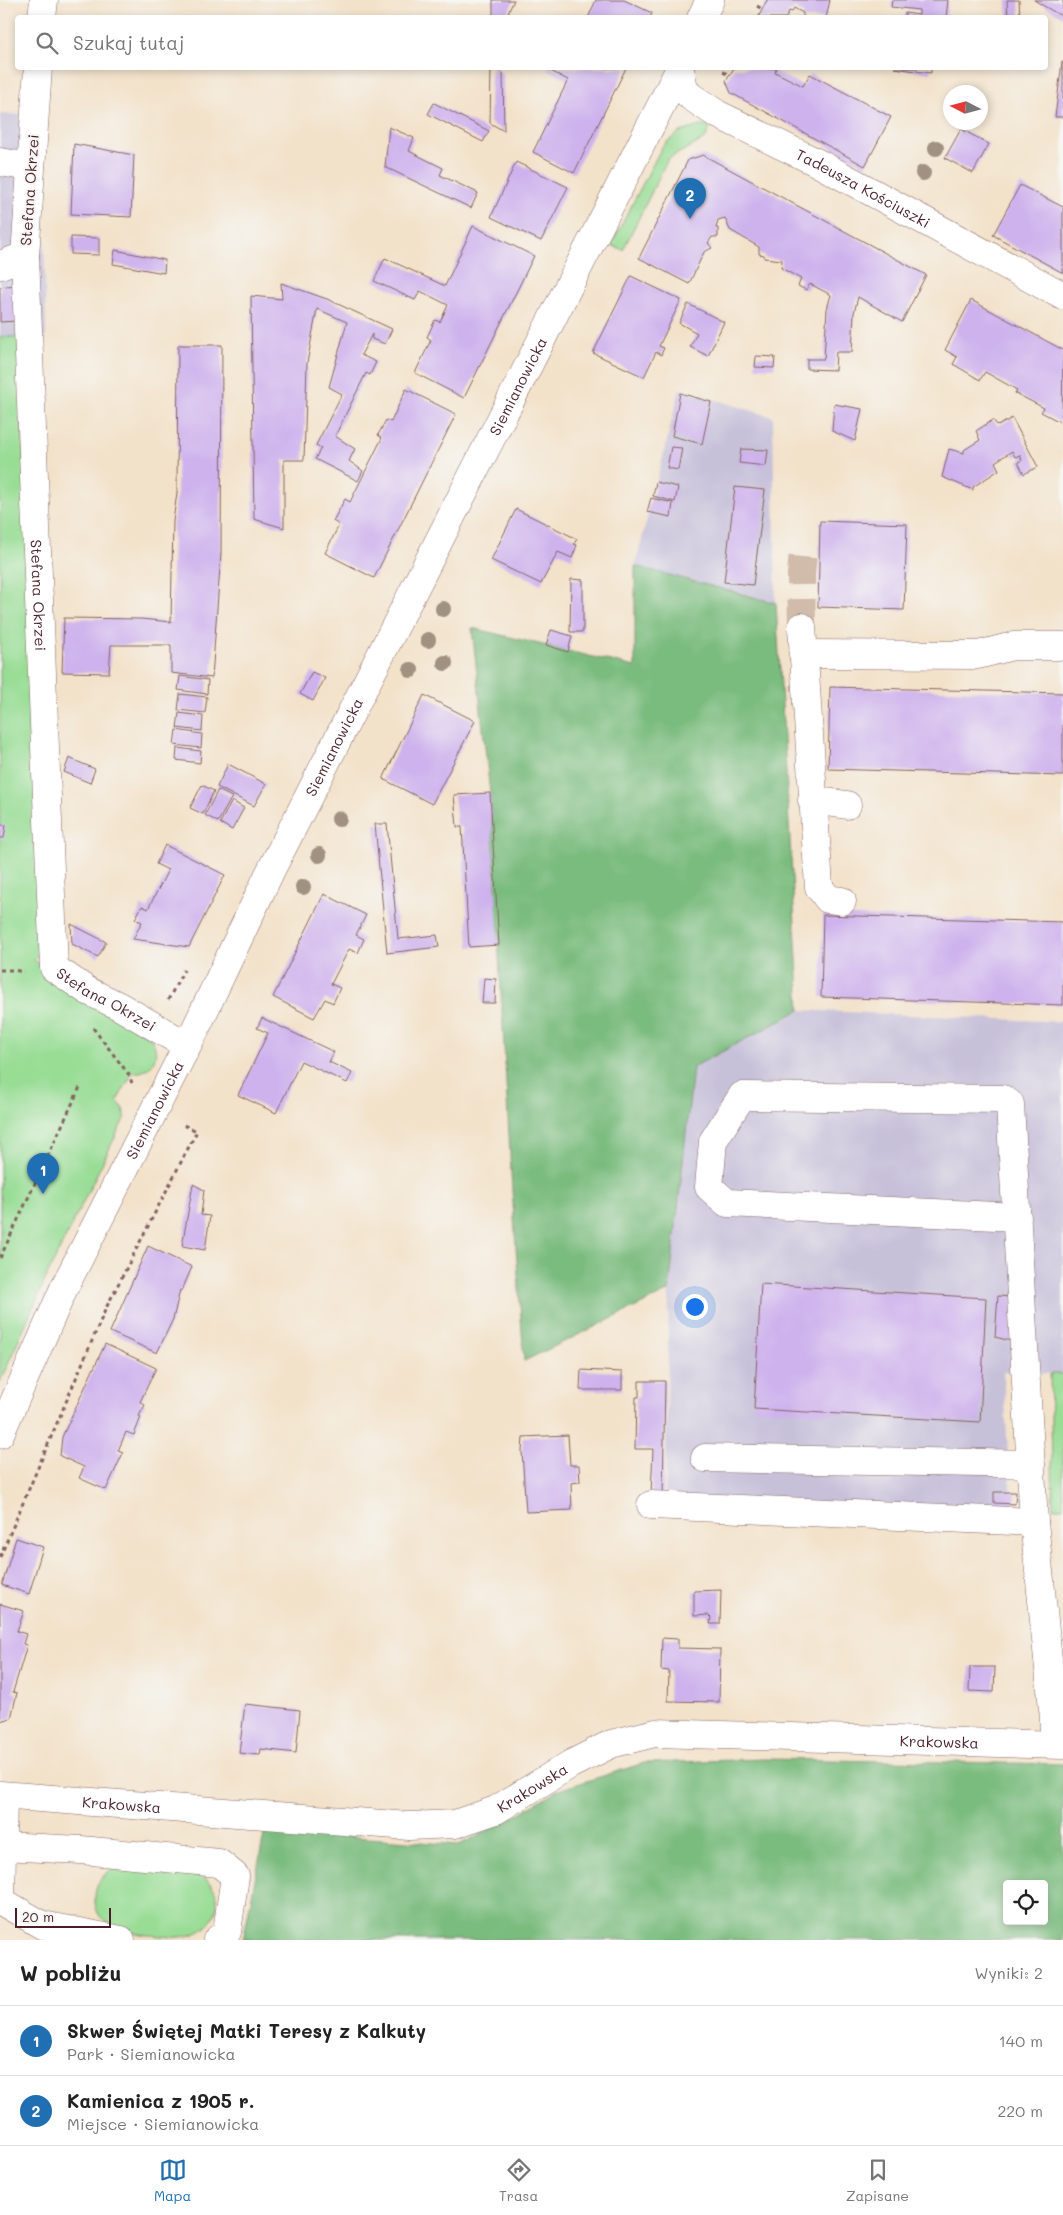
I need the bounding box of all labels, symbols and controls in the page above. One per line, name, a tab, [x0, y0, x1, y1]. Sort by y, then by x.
search box	[15, 15, 1048, 70]
icon: search	[33, 29, 61, 57]
text: Szukaj tutaj	[73, 30, 184, 55]
north arrow	[943, 85, 988, 130]
street label: Stefana Okrzei	[15, 134, 43, 246]
street label: Tadeusza Kościuszki	[793, 144, 934, 232]
pin: 2	[674, 178, 706, 219]
street label: Siemianowicka	[484, 334, 551, 439]
street label: Stefana Okrzei	[27, 539, 51, 651]
street label: Siemianowicka	[300, 694, 367, 800]
street label: Stefana Okrzei	[53, 963, 160, 1035]
street label: Siemianowicka	[121, 1057, 188, 1163]
pin: 1	[27, 1153, 59, 1194]
your location	[682, 1294, 708, 1320]
street label: Krakowska	[899, 1730, 979, 1753]
street label: Krakowska	[493, 1759, 571, 1817]
street label: Krakowska	[81, 1791, 162, 1817]
map controls	[1003, 1880, 1048, 1925]
button: locate	[1003, 1880, 1048, 1925]
scale bar	[15, 1905, 111, 1928]
text: 20 m	[22, 1907, 54, 1926]
text: W pobliżu	[20, 1959, 121, 1986]
text: Wyniki: 2	[974, 1962, 1043, 1983]
text: Skwer Świętej Matki Teresy z Kalkuty	[67, 2018, 426, 2043]
text: 1	[32, 2030, 40, 2051]
text: 140 m	[999, 2030, 1043, 2051]
text: Park · Siemianowicka	[67, 2043, 235, 2064]
text: Kamienica z 1905 r.	[67, 2088, 255, 2113]
text: 2	[32, 2100, 40, 2121]
text: 220 m	[997, 2100, 1043, 2121]
text: Miejsce · Siemianowicka	[67, 2113, 259, 2134]
tab: Mapa	[154, 2156, 191, 2205]
tab: Trasa	[499, 2156, 538, 2205]
tab: Zapisane	[846, 2156, 909, 2205]

